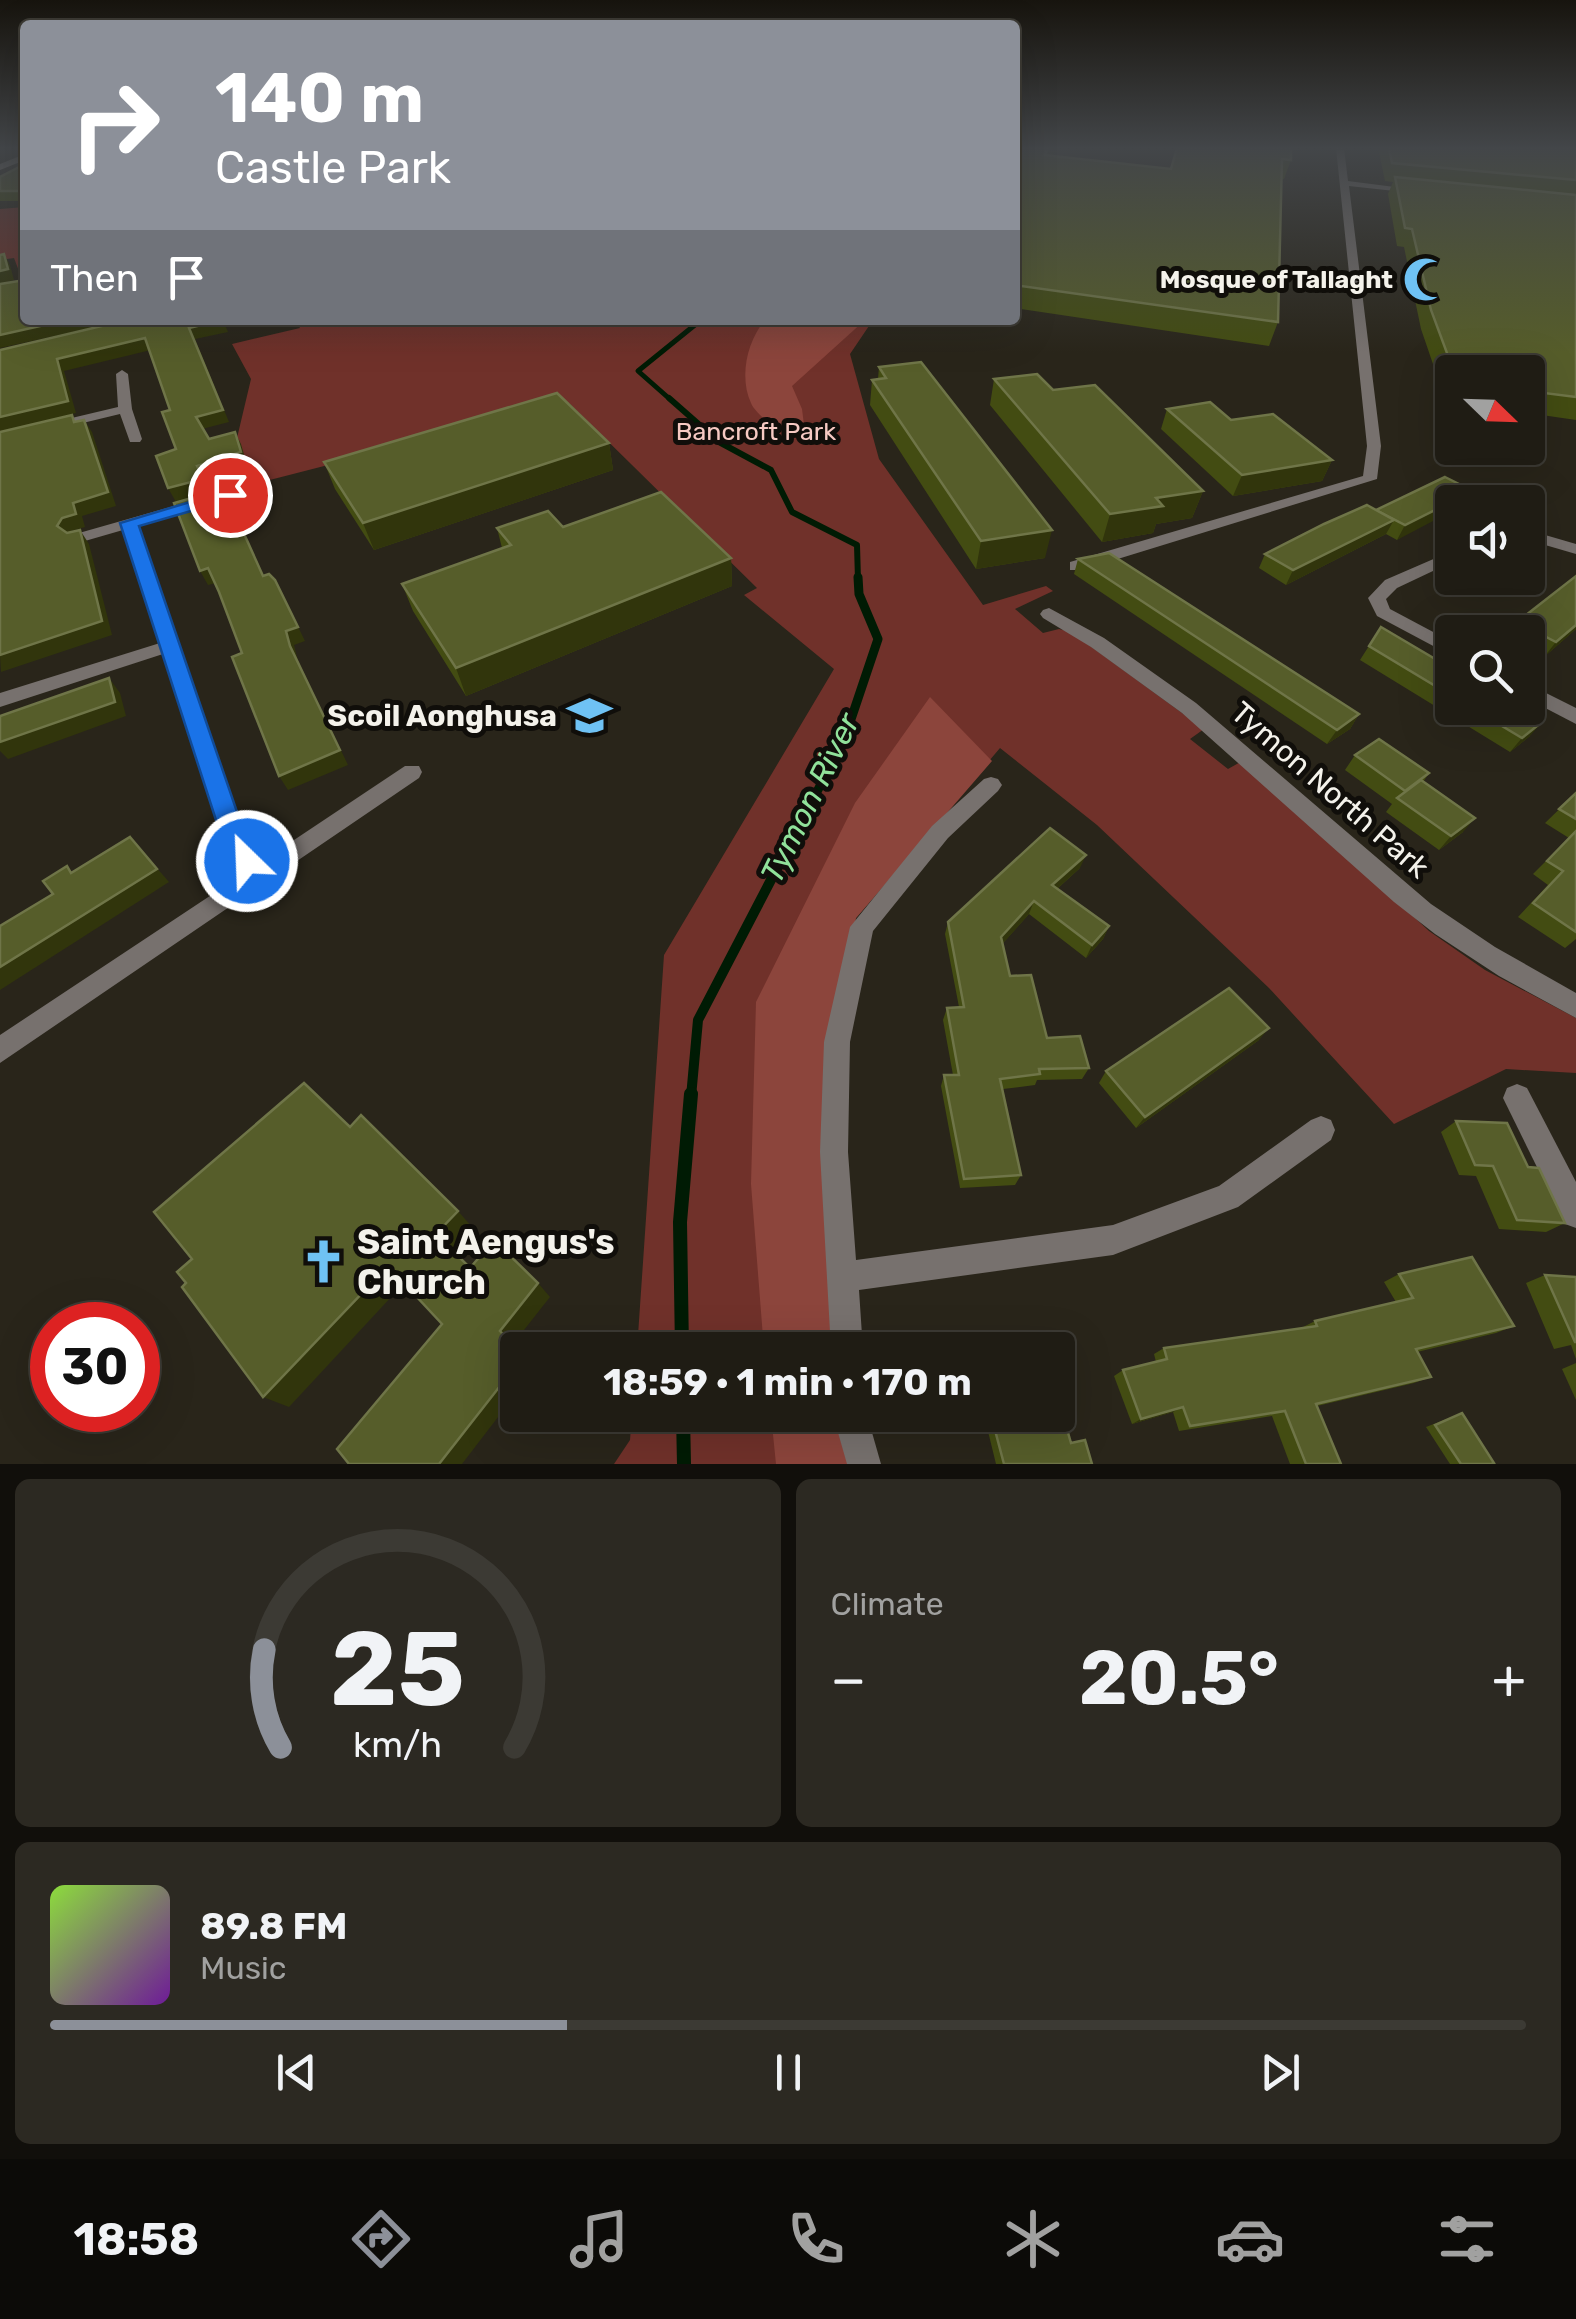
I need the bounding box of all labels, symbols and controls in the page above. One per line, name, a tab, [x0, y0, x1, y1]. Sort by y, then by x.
text: 140 m	[215, 57, 424, 140]
icon: right	[50, 60, 180, 190]
text: Castle Park	[215, 141, 451, 194]
icon: arrive	[159, 250, 214, 305]
text: Then	[50, 255, 139, 301]
mosque icon: Mosque of Tallaght	[1402, 255, 1450, 303]
place label: Mosque of Tallaght	[1160, 265, 1393, 294]
north arrow	[1435, 355, 1545, 465]
map controls	[1435, 355, 1545, 725]
park label: Bancroft Park	[676, 417, 836, 446]
pin	[188, 453, 273, 538]
icon: arrive	[203, 468, 258, 523]
button: sound	[1435, 485, 1545, 595]
button: search	[1435, 615, 1545, 725]
school or university icon: Scoil Aonghusa	[566, 692, 614, 740]
street label: Tymon North Park	[1224, 694, 1437, 886]
place label: Scoil Aonghusa	[327, 698, 557, 734]
water label: Tymon River	[753, 705, 868, 889]
position arrow	[195, 809, 299, 913]
place label: Saint Aengus's Church	[357, 1221, 615, 1303]
church icon: Saint Aengus's Church	[300, 1238, 348, 1286]
speed limit sign: 30	[30, 1302, 160, 1432]
text: 18:59 · 1 min · 170 m	[603, 1359, 972, 1405]
text: Climate	[831, 1585, 944, 1623]
text: 25	[330, 1608, 465, 1731]
text: 20.5°	[1079, 1634, 1279, 1723]
text: −	[831, 1647, 866, 1712]
text: +	[1492, 1647, 1526, 1712]
text: km/h	[353, 1724, 442, 1766]
text: 89.8 FM	[200, 1903, 348, 1949]
text: Music	[200, 1949, 286, 1987]
icon: previous	[269, 2045, 324, 2100]
icon: pause	[761, 2045, 816, 2100]
icon: next	[1253, 2045, 1308, 2100]
icon: directions	[346, 2204, 416, 2274]
icon: music	[564, 2204, 634, 2274]
icon: phone	[781, 2204, 851, 2274]
icon: climate	[998, 2204, 1068, 2274]
icon: car	[1215, 2204, 1285, 2274]
icon: filters	[1432, 2204, 1502, 2274]
text: 18:58	[74, 2213, 199, 2266]

